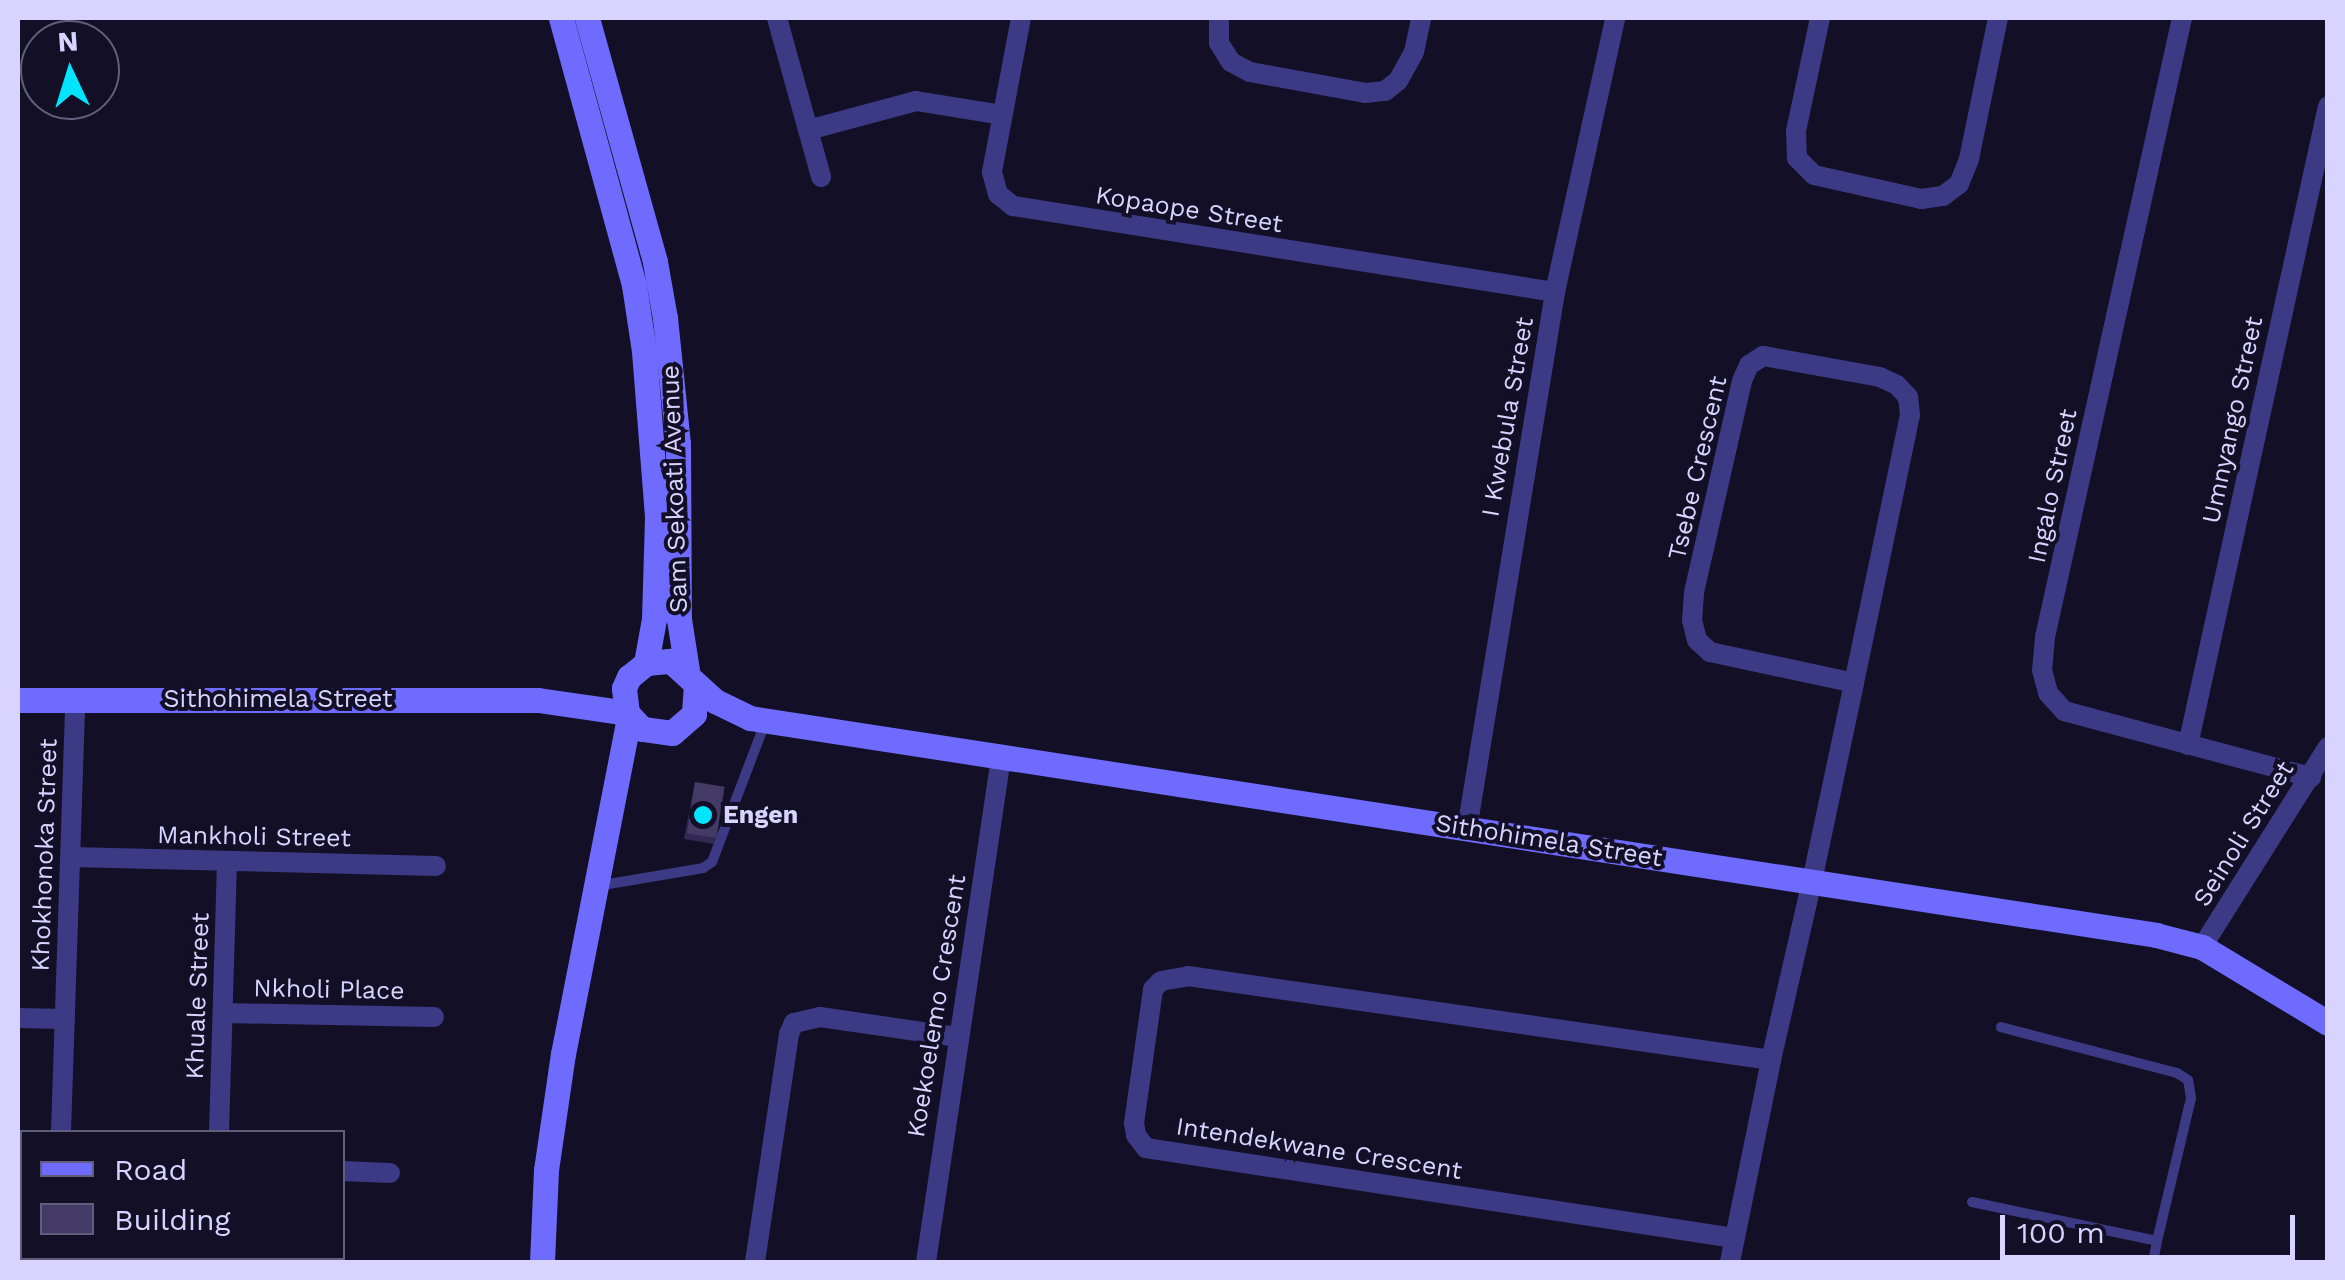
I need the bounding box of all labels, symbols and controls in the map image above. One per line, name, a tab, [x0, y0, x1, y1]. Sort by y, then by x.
north arrow	[20, 20, 120, 120]
text: N	[57, 24, 80, 59]
street label: Kopaope Street	[1093, 180, 1285, 240]
street label: I Kwebula Street	[1476, 314, 1540, 520]
street label: Umnyango Street	[2196, 314, 2270, 526]
street label: Sam Sekoati Avenue	[656, 364, 694, 614]
street label: Tsebe Crescent	[1662, 373, 1734, 563]
street label: Ingalo Street	[2022, 406, 2084, 566]
street label: Sithohimela Street	[163, 684, 393, 714]
street label: Khokhonoka Street	[26, 738, 64, 972]
street label: Seinoli Street	[2187, 756, 2301, 912]
place label: Engen	[723, 800, 798, 830]
marker: Engen	[692, 804, 714, 826]
street label: Sithohimela Street	[1433, 808, 1665, 874]
street label: Mankholi Street	[157, 820, 351, 854]
street label: Koekoelemo Crescent	[901, 872, 973, 1140]
street label: Khuale Street	[180, 912, 216, 1080]
street label: Nkholi Place	[253, 974, 405, 1006]
street label: Intendekwane Crescent	[1174, 1112, 1464, 1186]
legend	[20, 1130, 345, 1260]
text: Road	[114, 1152, 187, 1187]
scale bar	[2005, 1195, 2300, 1257]
text: Building	[114, 1202, 231, 1237]
text: 100 m	[2017, 1215, 2105, 1250]

